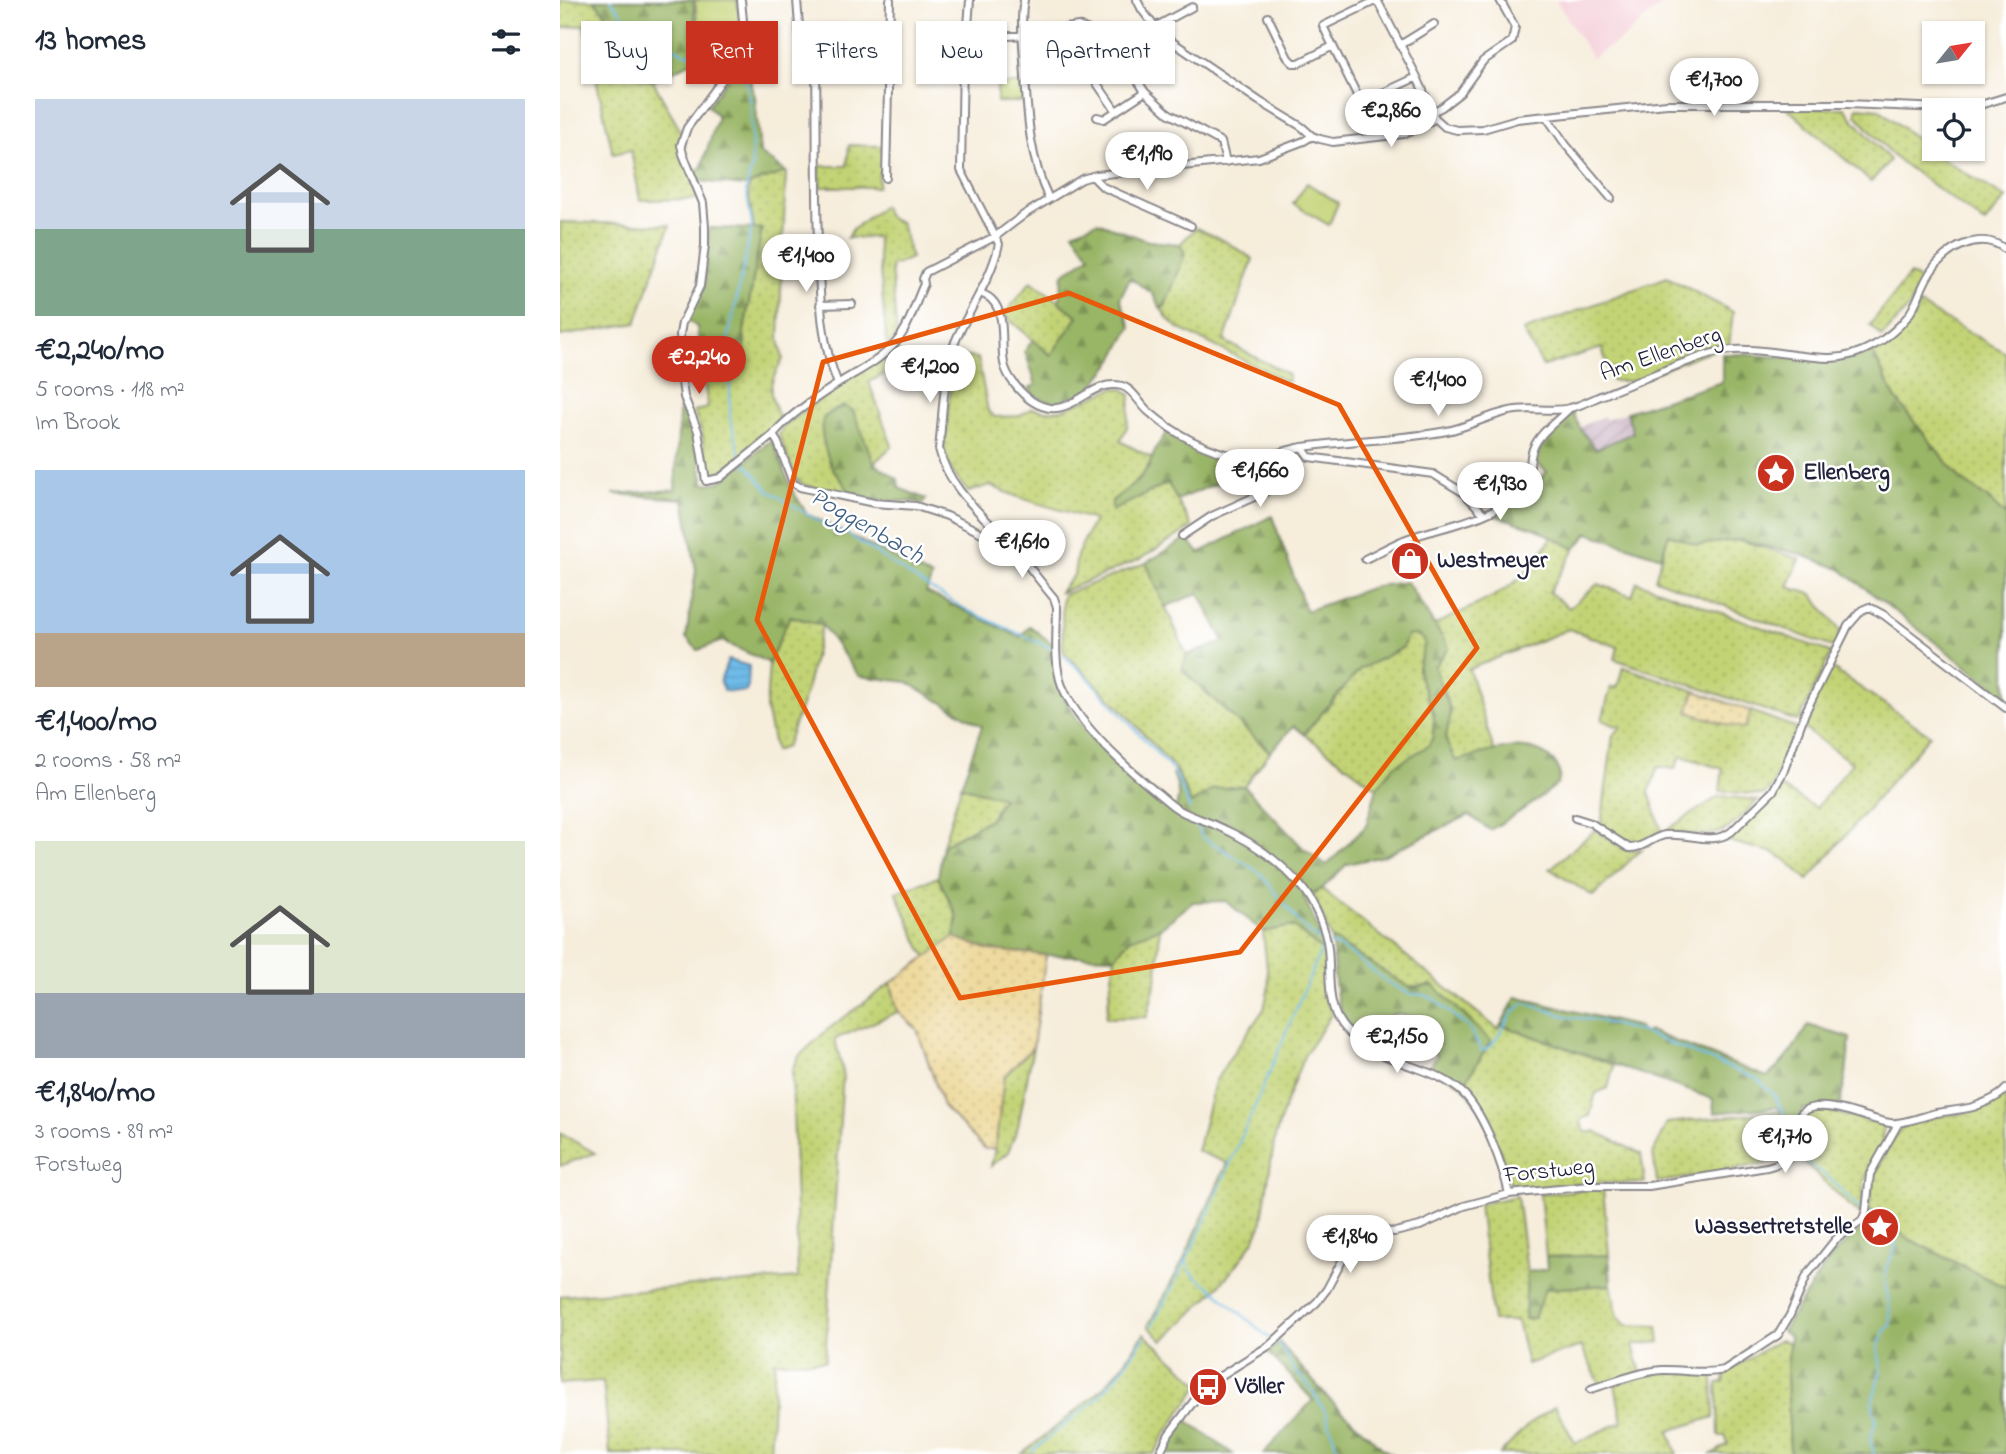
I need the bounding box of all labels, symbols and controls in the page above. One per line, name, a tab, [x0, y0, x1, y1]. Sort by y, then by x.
text: 13 homes	[35, 20, 146, 64]
chip: Buy	[581, 21, 672, 84]
chip: Rent	[686, 21, 778, 84]
chip: Filters	[792, 21, 902, 84]
chip: New	[916, 21, 1007, 84]
chip: Apartment	[1021, 21, 1175, 84]
north arrow	[1922, 21, 1984, 84]
map controls	[1922, 21, 1985, 161]
icon: filters	[487, 23, 525, 61]
pin: €1,700	[1657, 58, 1771, 118]
text: €1,700	[1686, 64, 1742, 97]
pin: €2,860	[1334, 90, 1448, 149]
text: €2,860	[1361, 95, 1421, 128]
button: locate	[1922, 98, 1985, 161]
pin: €1,190	[1090, 132, 1204, 192]
text: €1,190	[1121, 138, 1173, 171]
icon: home	[217, 145, 343, 271]
pin: €1,400	[749, 234, 863, 294]
text: €1,400	[778, 240, 834, 273]
street label: Am Ellenberg	[1596, 318, 1726, 392]
text: €2,240/mo	[35, 330, 164, 374]
pin: €2,240	[642, 336, 756, 396]
text: €2,240	[668, 342, 730, 375]
pin: €1,200	[873, 346, 987, 405]
text: €1,200	[901, 351, 959, 384]
pin: €1,400	[1381, 358, 1495, 418]
text: €1,400	[1410, 364, 1466, 397]
text: 5 rooms · 118 m²	[35, 374, 185, 407]
text: Im Brook	[35, 407, 120, 440]
pin: €1,660	[1203, 449, 1317, 509]
place icon: Ellenberg	[1755, 452, 1797, 494]
text: €1,660	[1231, 455, 1289, 488]
place label: Ellenberg	[1803, 456, 1890, 492]
pin: €1,930	[1443, 462, 1557, 522]
text: €1,930	[1473, 468, 1527, 501]
water label: Poggenbach	[802, 479, 931, 575]
icon: home	[217, 516, 343, 642]
pin: €1,610	[965, 520, 1079, 580]
text: €1,610	[995, 526, 1049, 559]
shop icon: Westmeyer	[1389, 540, 1431, 582]
place label: Westmeyer	[1437, 544, 1548, 580]
text: €1,400/mo	[35, 701, 157, 745]
text: 2 rooms · 58 m²	[35, 745, 181, 778]
text: Am Ellenberg	[35, 778, 156, 811]
icon: home	[217, 887, 343, 1013]
pin: €2,150	[1340, 1016, 1454, 1075]
text: €2,150	[1366, 1021, 1428, 1054]
text: €1,840/mo	[35, 1072, 155, 1116]
text: 3 rooms · 89 m²	[35, 1116, 173, 1149]
pin: €1,710	[1728, 1116, 1842, 1175]
text: €1,710	[1758, 1121, 1812, 1154]
text: Forstweg	[35, 1149, 122, 1182]
street label: Forstweg	[1501, 1150, 1596, 1194]
place icon: Wassertretstelle	[1859, 1206, 1901, 1248]
place label: Wassertretstelle	[1695, 1210, 1854, 1245]
pin: €1,840	[1293, 1216, 1407, 1275]
text: €1,840	[1322, 1221, 1378, 1254]
bus stop icon: Völler	[1187, 1366, 1229, 1408]
place label: Völler	[1234, 1370, 1285, 1405]

